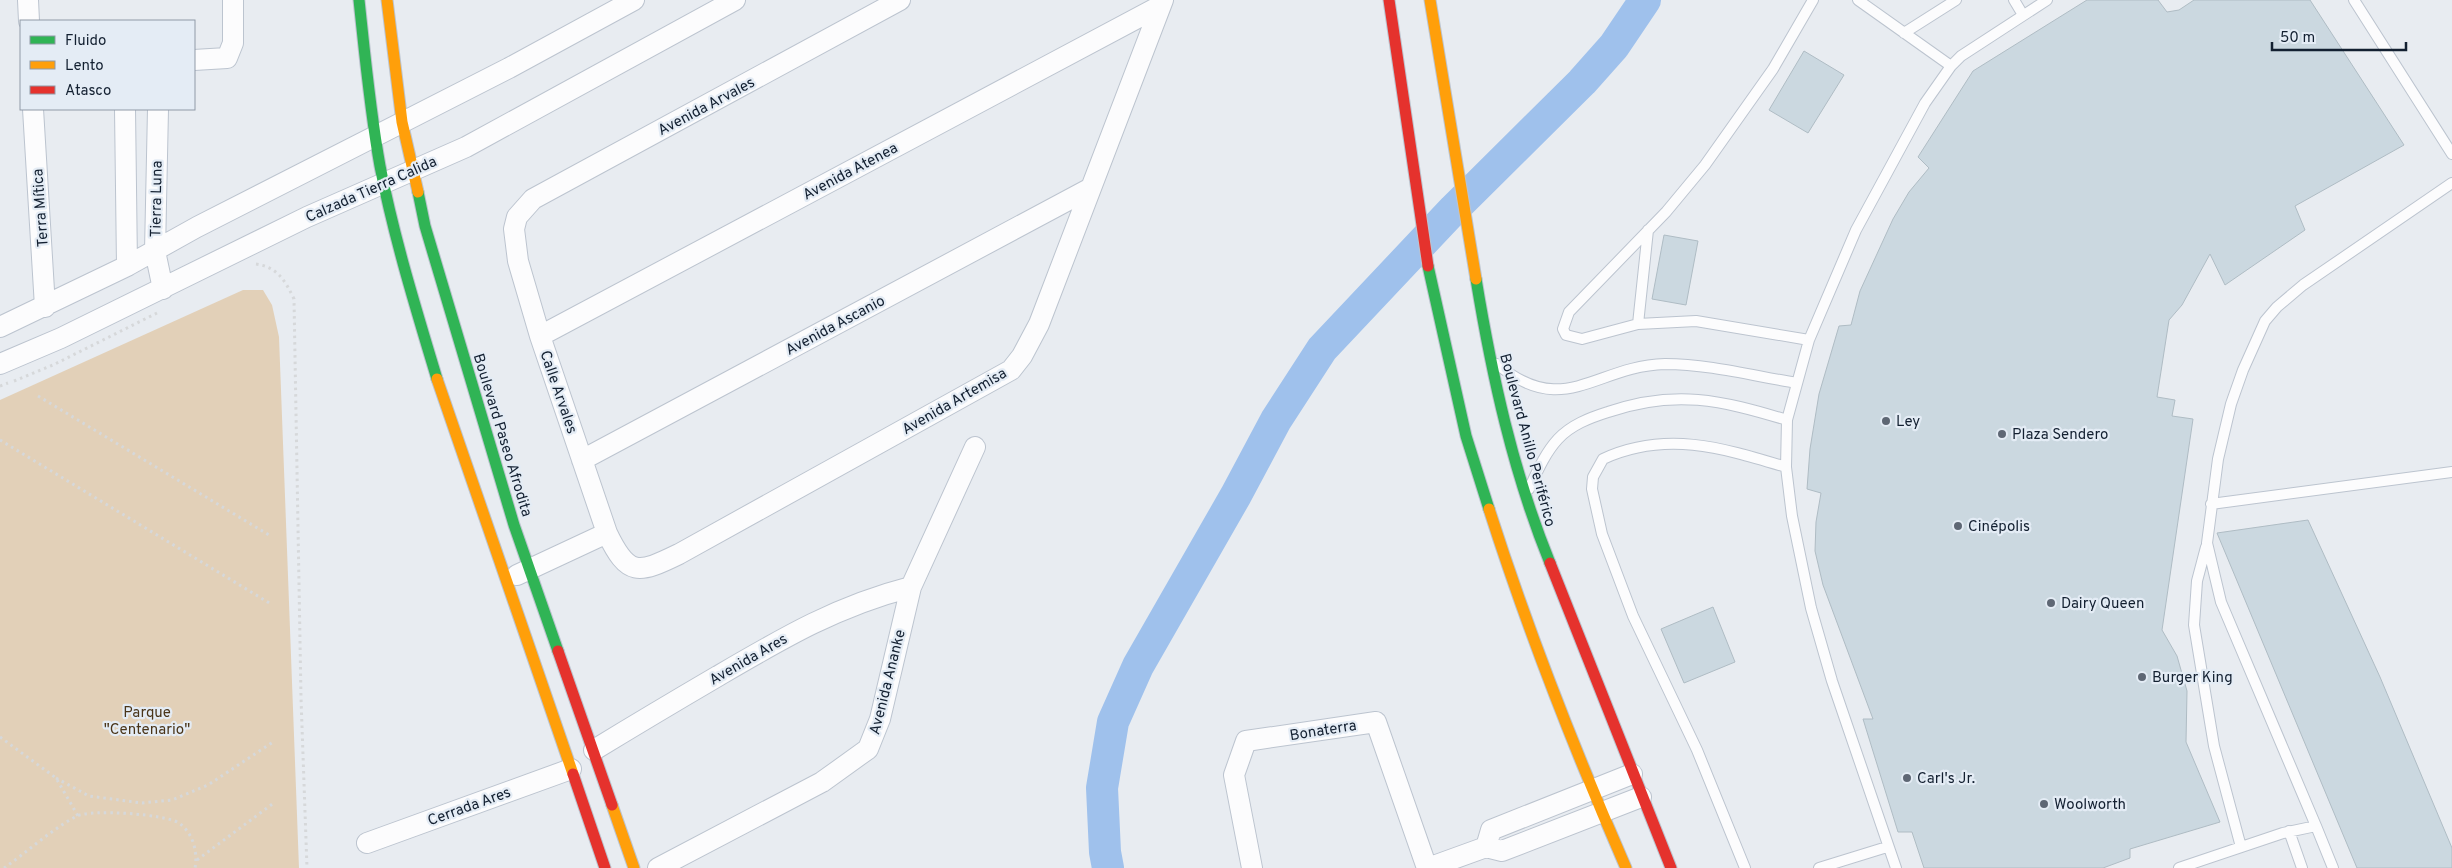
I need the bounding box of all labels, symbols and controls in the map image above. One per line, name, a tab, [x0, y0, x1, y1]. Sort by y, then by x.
legend	[20, 20, 195, 110]
scale bar	[2272, 20, 2406, 52]
text: 50 m	[2280, 29, 2315, 48]
text: Fluido	[65, 32, 106, 51]
text: Lento	[65, 57, 104, 76]
street label: Avenida Arvales	[655, 74, 758, 141]
text: Atasco	[65, 82, 111, 101]
street label: Avenida Atenea	[800, 139, 902, 205]
street label: Calzada Tierra Calida	[303, 153, 440, 228]
street label: Tierra Luna	[147, 160, 168, 238]
street label: Terra Mítica	[29, 168, 54, 248]
street label: Avenida Ascanio	[783, 292, 889, 360]
street label: Calle Arvales	[534, 348, 581, 437]
street label: Boulevard Paseo Afrodita	[468, 352, 535, 519]
street label: Boulevard Anillo Periférico	[1494, 352, 1559, 529]
street label: Avenida Artemisa	[899, 365, 1011, 440]
place label: Ley	[1896, 413, 1920, 432]
marker: Ley	[1880, 415, 1892, 427]
place label: Plaza Sendero	[2012, 426, 2108, 445]
marker: Plaza Sendero	[1996, 428, 2008, 440]
place label: Cinépolis	[1968, 518, 2030, 537]
marker: Cinépolis	[1952, 520, 1964, 532]
place label: Dairy Queen	[2061, 595, 2144, 614]
marker: Dairy Queen	[2045, 597, 2057, 609]
street label: Avenida Ananke	[866, 628, 911, 737]
street label: Avenida Ares	[706, 630, 791, 690]
place label: Burger King	[2152, 669, 2233, 688]
marker: Burger King	[2136, 671, 2148, 683]
park label: Parque "Centenario"	[104, 704, 190, 740]
street label: Bonaterra	[1288, 717, 1358, 746]
place label: Carl's Jr.	[1917, 770, 1975, 789]
marker: Carl's Jr.	[1901, 772, 1913, 784]
street label: Cerrada Ares	[425, 784, 514, 831]
place label: Woolworth	[2054, 796, 2126, 815]
marker: Woolworth	[2038, 798, 2050, 810]

